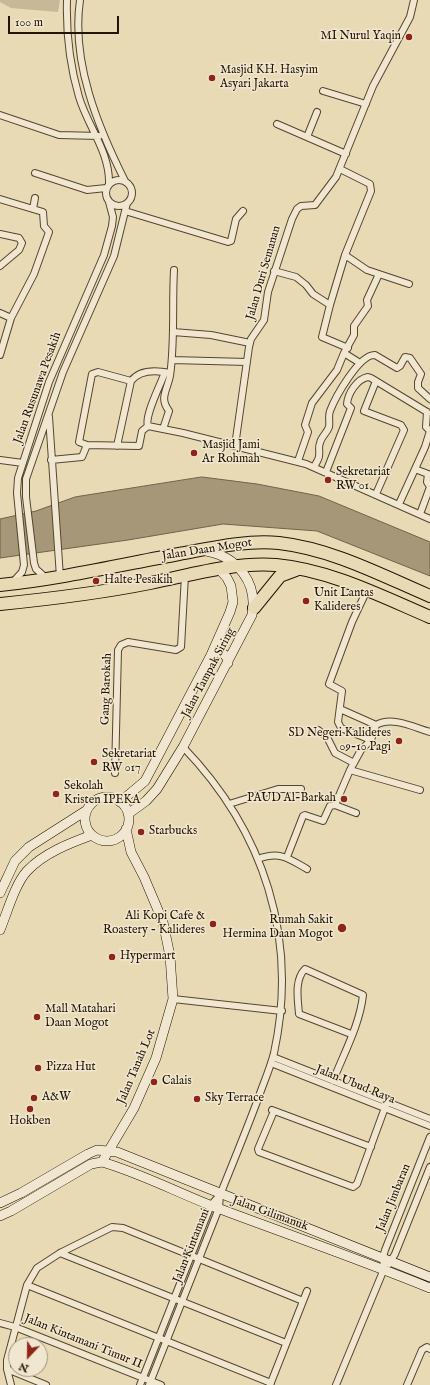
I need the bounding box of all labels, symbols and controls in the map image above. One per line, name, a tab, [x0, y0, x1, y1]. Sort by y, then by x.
scale bar	[10, 8, 121, 34]
text: 100 m	[15, 15, 43, 30]
place label: MI Nurul Yaqin	[321, 30, 401, 44]
marker: MI Nurul Yaqin	[404, 32, 414, 42]
place label: Masjid KH. Hasyim Asyari Jakarta	[220, 64, 318, 92]
marker: Masjid KH. Hasyim Asyari Jakarta	[207, 73, 217, 83]
street label: Jalan Duri Semanan	[244, 224, 284, 322]
street label: Jalan Rusunawa Pesakih	[11, 330, 65, 446]
place label: Masjid Jami Ar Rohmah	[202, 439, 260, 467]
marker: Masjid Jami Ar Rohmah	[189, 448, 199, 458]
place label: Sekretariat RW 01	[336, 466, 390, 494]
marker: Sekretariat RW 01	[323, 475, 333, 485]
street label: Jalan Daan Mogot	[161, 536, 253, 564]
place label: Halte Pesakih	[104, 574, 173, 588]
marker: Halte Pesakih	[91, 576, 101, 586]
place label: Unit Lantas Kalideres	[314, 587, 374, 615]
marker: Unit Lantas Kalideres	[301, 596, 311, 606]
street label: Jalan Tampak Siring	[179, 625, 239, 721]
street label: Gang Barokah	[99, 653, 115, 725]
place label: SD Negeri Kalideres 09-10 Pagi	[288, 727, 391, 755]
marker: SD Negeri Kalideres 09-10 Pagi	[394, 736, 404, 746]
place label: Sekretariat RW 017	[102, 748, 156, 776]
marker: Sekretariat RW 017	[89, 757, 99, 767]
place label: Sekolah Kristen IPEKA	[64, 780, 140, 808]
marker: Sekolah Kristen IPEKA	[51, 789, 61, 799]
place label: PAUD Al-Barkah	[247, 792, 336, 806]
marker: PAUD Al-Barkah	[339, 794, 349, 804]
place label: Starbucks	[149, 825, 197, 839]
marker: Starbucks	[136, 827, 146, 837]
place label: Ali Kopi Cafe & Roastery - Kalideres	[103, 910, 205, 938]
place label: Rumah Sakit Hermina Daan Mogot	[223, 914, 333, 942]
marker: Ali Kopi Cafe & Roastery - Kalideres	[208, 919, 218, 929]
marker: Rumah Sakit Hermina Daan Mogot	[336, 922, 348, 934]
place label: Hypermart	[120, 950, 175, 964]
marker: Hypermart	[107, 952, 117, 962]
place label: Mall Matahari Daan Mogot	[45, 1003, 116, 1031]
marker: Mall Matahari Daan Mogot	[32, 1012, 42, 1022]
street label: Jalan Tanah Lot	[115, 1027, 159, 1107]
place label: Pizza Hut	[46, 1061, 96, 1075]
street label: Jalan Ubud Raya	[313, 1062, 397, 1108]
marker: Pizza Hut	[33, 1063, 43, 1073]
place label: Calais	[162, 1075, 192, 1089]
marker: Calais	[149, 1077, 159, 1087]
place label: A&W	[42, 1091, 71, 1105]
place label: Sky Terrace	[205, 1092, 264, 1106]
marker: A&W	[29, 1093, 39, 1103]
marker: Sky Terrace	[192, 1094, 202, 1104]
marker: Hokben	[25, 1104, 35, 1114]
place label: Hokben	[9, 1115, 51, 1129]
street label: Jalan Jimbaran	[374, 1162, 414, 1234]
street label: Jalan Gilimanuk	[230, 1194, 310, 1234]
street label: Jalan Kintamani	[171, 1207, 213, 1285]
street label: Jalan Kintamani Timur II	[22, 1312, 144, 1372]
north arrow	[8, 1337, 48, 1377]
text: N	[17, 1359, 31, 1375]

